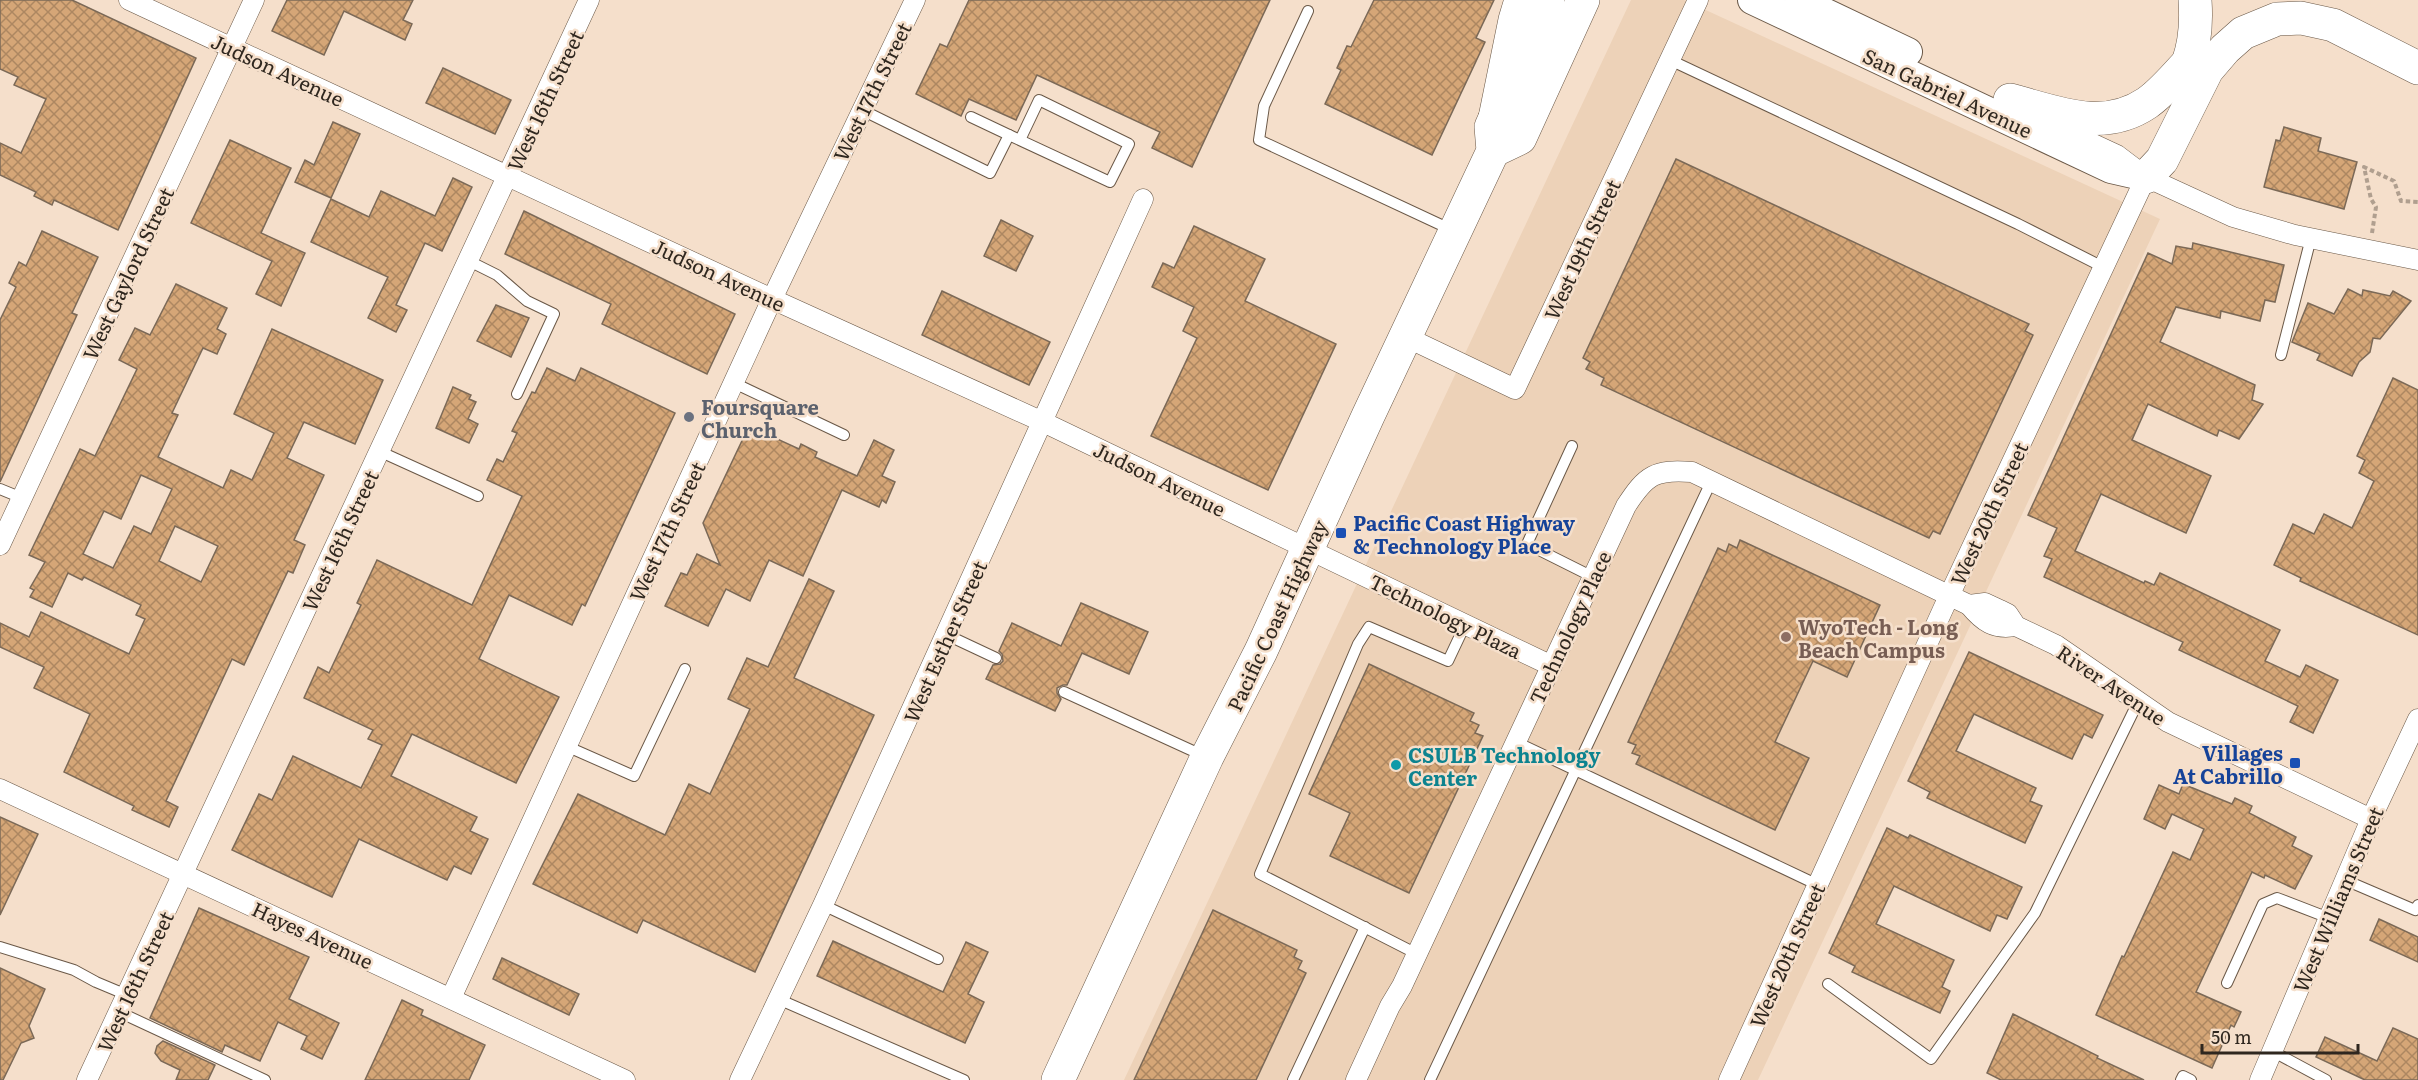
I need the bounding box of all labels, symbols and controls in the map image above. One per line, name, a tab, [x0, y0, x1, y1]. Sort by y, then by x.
street label: West 17th Street	[824, 16, 918, 166]
street label: Judson Avenue	[207, 25, 349, 113]
street label: West 16th Street	[498, 25, 590, 175]
street label: San Gabriel Avenue	[1858, 40, 2038, 144]
street label: West 19th Street	[1535, 174, 1627, 324]
street label: West Gaylord Street	[74, 182, 180, 364]
street label: Judson Avenue	[648, 230, 790, 318]
place label: Foursquare Church	[701, 391, 819, 444]
marker: Foursquare Church	[682, 410, 696, 424]
street label: Judson Avenue	[1089, 433, 1231, 523]
street label: West 20th Street	[1942, 436, 2034, 590]
street label: West 17th Street	[620, 456, 712, 606]
street label: West 16th Street	[293, 465, 385, 615]
place label: Pacific Coast Highway & Technology Place	[1353, 507, 1576, 560]
street label: Pacific Coast Highway	[1218, 514, 1334, 716]
marker: Pacific Coast Highway & Technology Place	[1334, 526, 1348, 540]
street label: Technology Place	[1520, 546, 1618, 708]
street label: West Esther Street	[895, 555, 993, 727]
street label: Technology Plaza	[1365, 565, 1527, 665]
place label: WyoTech - Long Beach Campus	[1798, 611, 1959, 664]
marker: WyoTech - Long Beach Campus	[1779, 630, 1793, 644]
street label: River Avenue	[2051, 636, 2173, 732]
place label: Villages At Cabrillo	[2173, 737, 2283, 790]
place label: CSULB Technology Center	[1408, 739, 1601, 792]
marker: Villages At Cabrillo	[2288, 756, 2302, 770]
marker: CSULB Technology Center	[1389, 758, 1403, 772]
street label: West Williams Street	[2284, 801, 2390, 997]
street label: West 20th Street	[1741, 878, 1831, 1032]
street label: Hayes Avenue	[247, 893, 379, 975]
street label: West 16th Street	[88, 906, 180, 1056]
scale bar	[2202, 1017, 2358, 1055]
text: 50 m	[2211, 1023, 2252, 1050]

